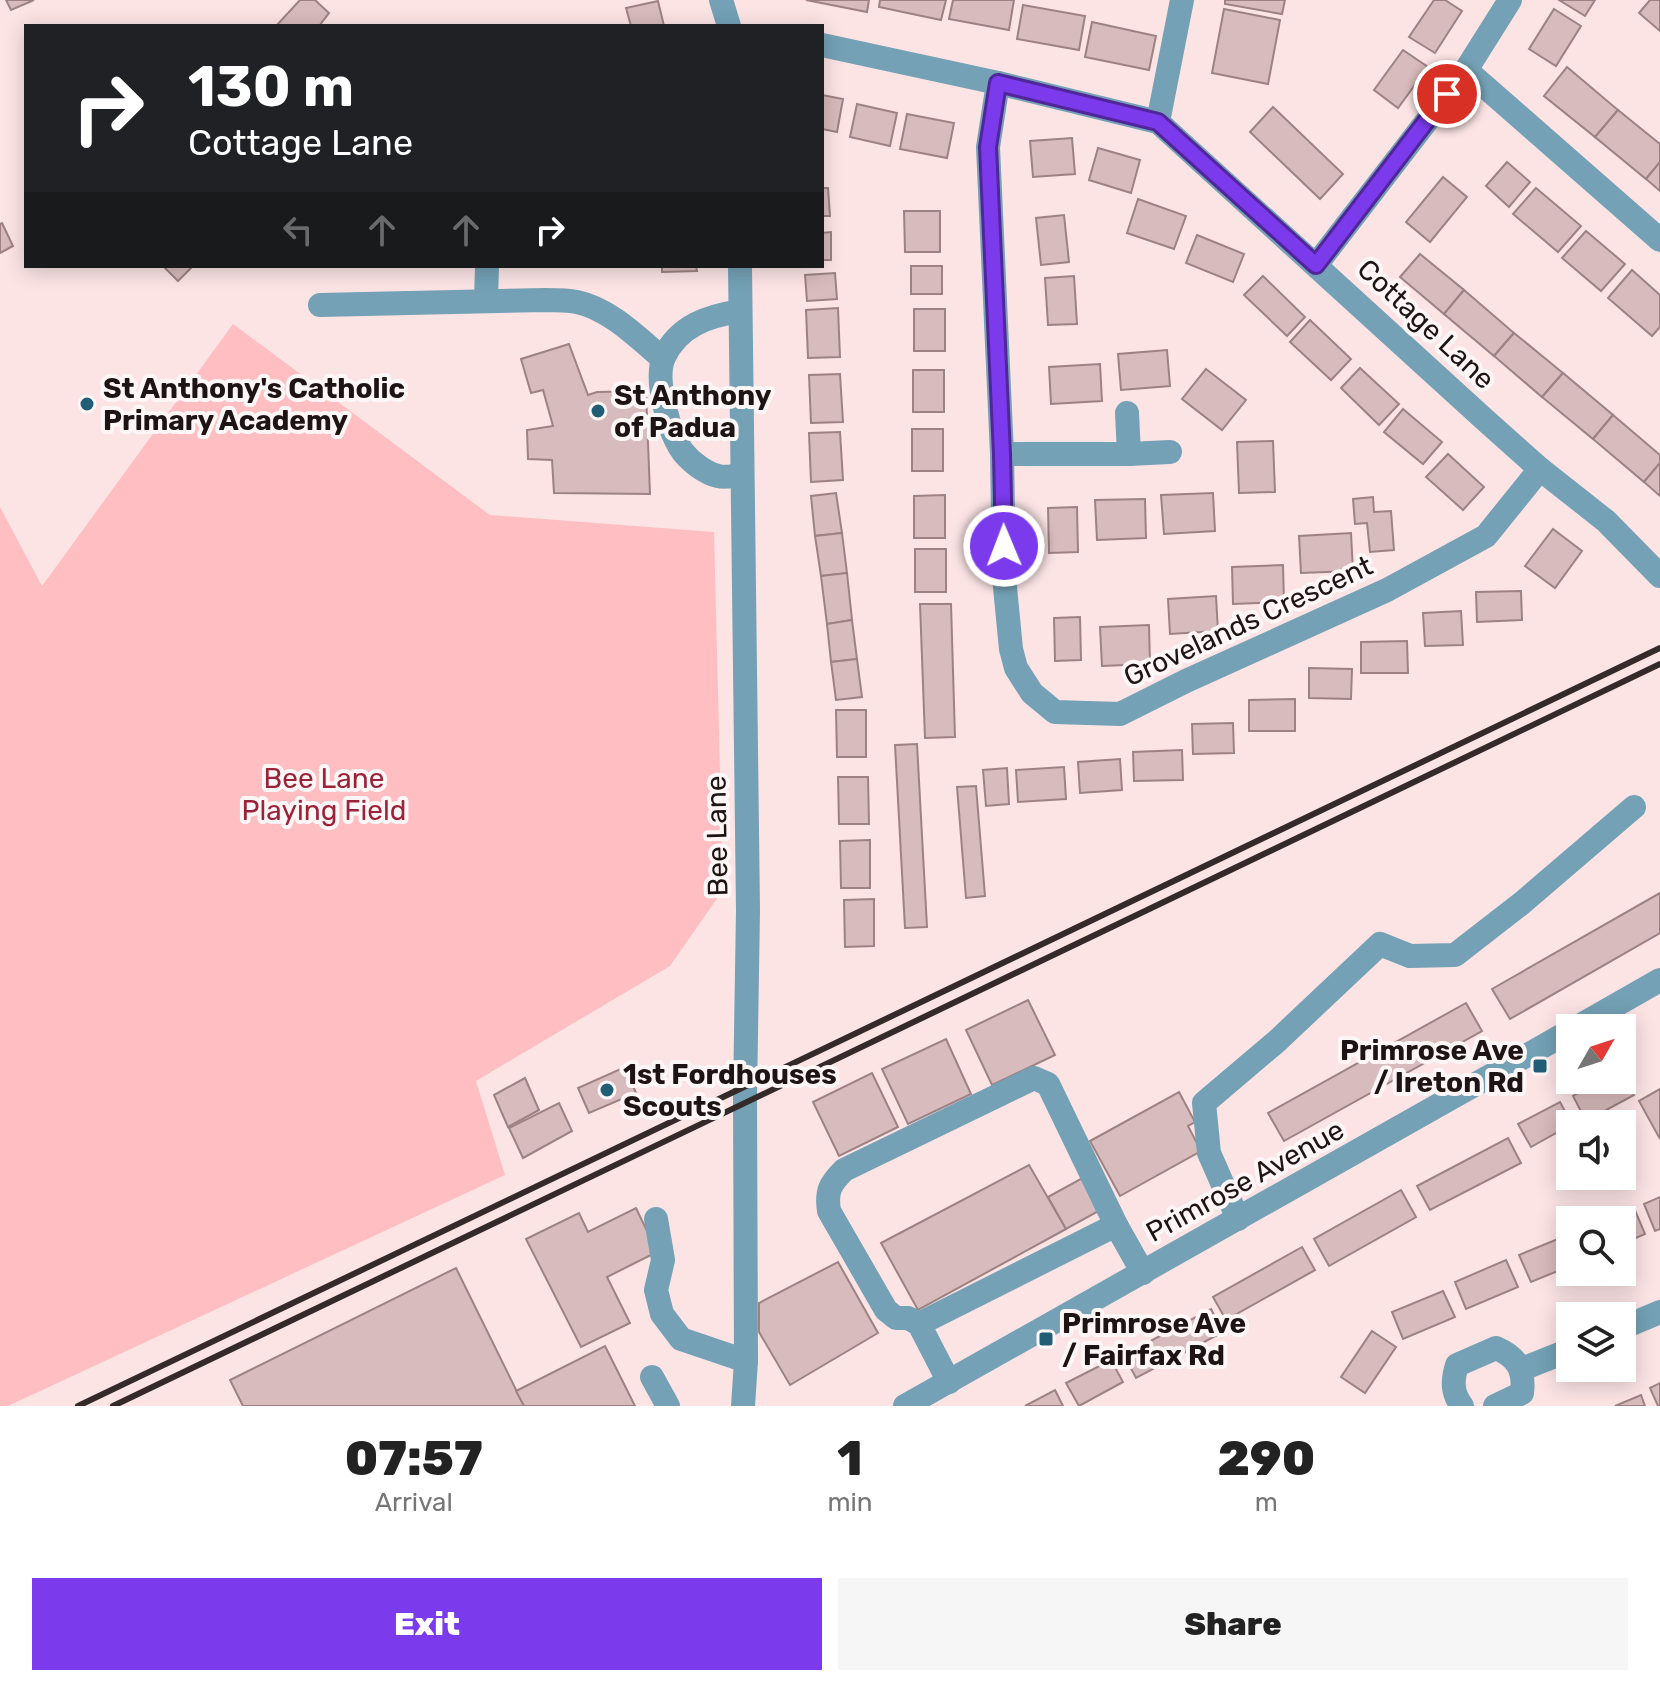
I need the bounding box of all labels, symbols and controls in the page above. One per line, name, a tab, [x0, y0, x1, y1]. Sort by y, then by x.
text: 130 m	[188, 54, 354, 120]
icon: right	[56, 56, 160, 160]
pin	[1413, 60, 1481, 128]
icon: arrive	[1425, 72, 1469, 116]
text: Cottage Lane	[188, 121, 413, 164]
icon: left	[276, 208, 320, 252]
icon: ahead	[360, 208, 404, 252]
icon: ahead	[444, 208, 488, 252]
icon: right	[528, 208, 572, 252]
street label: Cottage Lane	[1351, 252, 1501, 396]
place label: St Anthony's Catholic Primary Academy	[103, 372, 405, 437]
place label: St Anthony of Padua	[614, 379, 772, 444]
marker: St Anthony's Catholic Primary Academy	[78, 395, 96, 413]
marker: St Anthony of Padua	[589, 402, 607, 420]
position arrow	[962, 504, 1046, 588]
street label: Grovelands Crescent	[1118, 549, 1378, 693]
park label: Bee Lane Playing Field	[242, 762, 406, 827]
street label: Bee Lane	[699, 775, 735, 897]
north arrow	[1556, 1014, 1636, 1094]
map controls	[1556, 1014, 1636, 1382]
place label: Primrose Ave / Ireton Rd	[1340, 1034, 1524, 1099]
marker: Primrose Ave / Ireton Rd	[1531, 1057, 1549, 1075]
place label: 1st Fordhouses Scouts	[623, 1058, 837, 1123]
marker: 1st Fordhouses Scouts	[598, 1081, 616, 1099]
button: sound	[1556, 1110, 1636, 1190]
street label: Primrose Avenue	[1140, 1113, 1350, 1249]
button: search	[1556, 1206, 1636, 1286]
button: layers	[1556, 1302, 1636, 1382]
place label: Primrose Ave / Fairfax Rd	[1062, 1307, 1246, 1372]
marker: Primrose Ave / Fairfax Rd	[1037, 1330, 1055, 1348]
text: 07:57	[345, 1430, 483, 1487]
text: 1	[837, 1430, 863, 1487]
text: 290	[1217, 1430, 1315, 1487]
text: Arrival	[375, 1487, 453, 1518]
text: min	[827, 1487, 873, 1518]
text: m	[1255, 1487, 1278, 1518]
button: Exit	[32, 1578, 822, 1670]
button: Share	[838, 1578, 1628, 1670]

